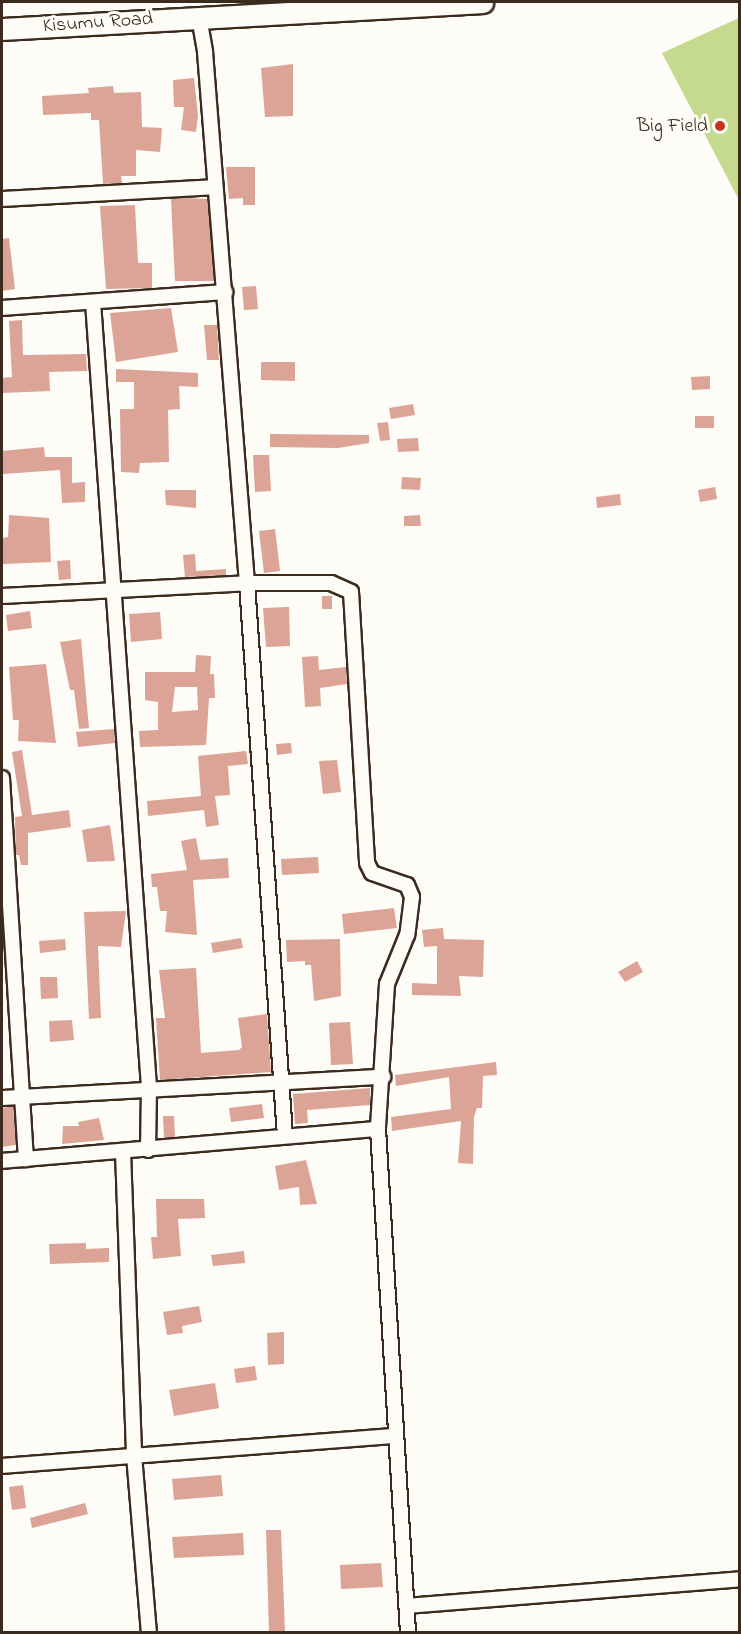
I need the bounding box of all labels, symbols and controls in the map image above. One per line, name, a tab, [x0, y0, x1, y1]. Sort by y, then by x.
street label: Kisumu Road	[42, 7, 154, 39]
place label: Big Field	[637, 114, 708, 138]
marker: Big Field	[713, 119, 727, 133]

